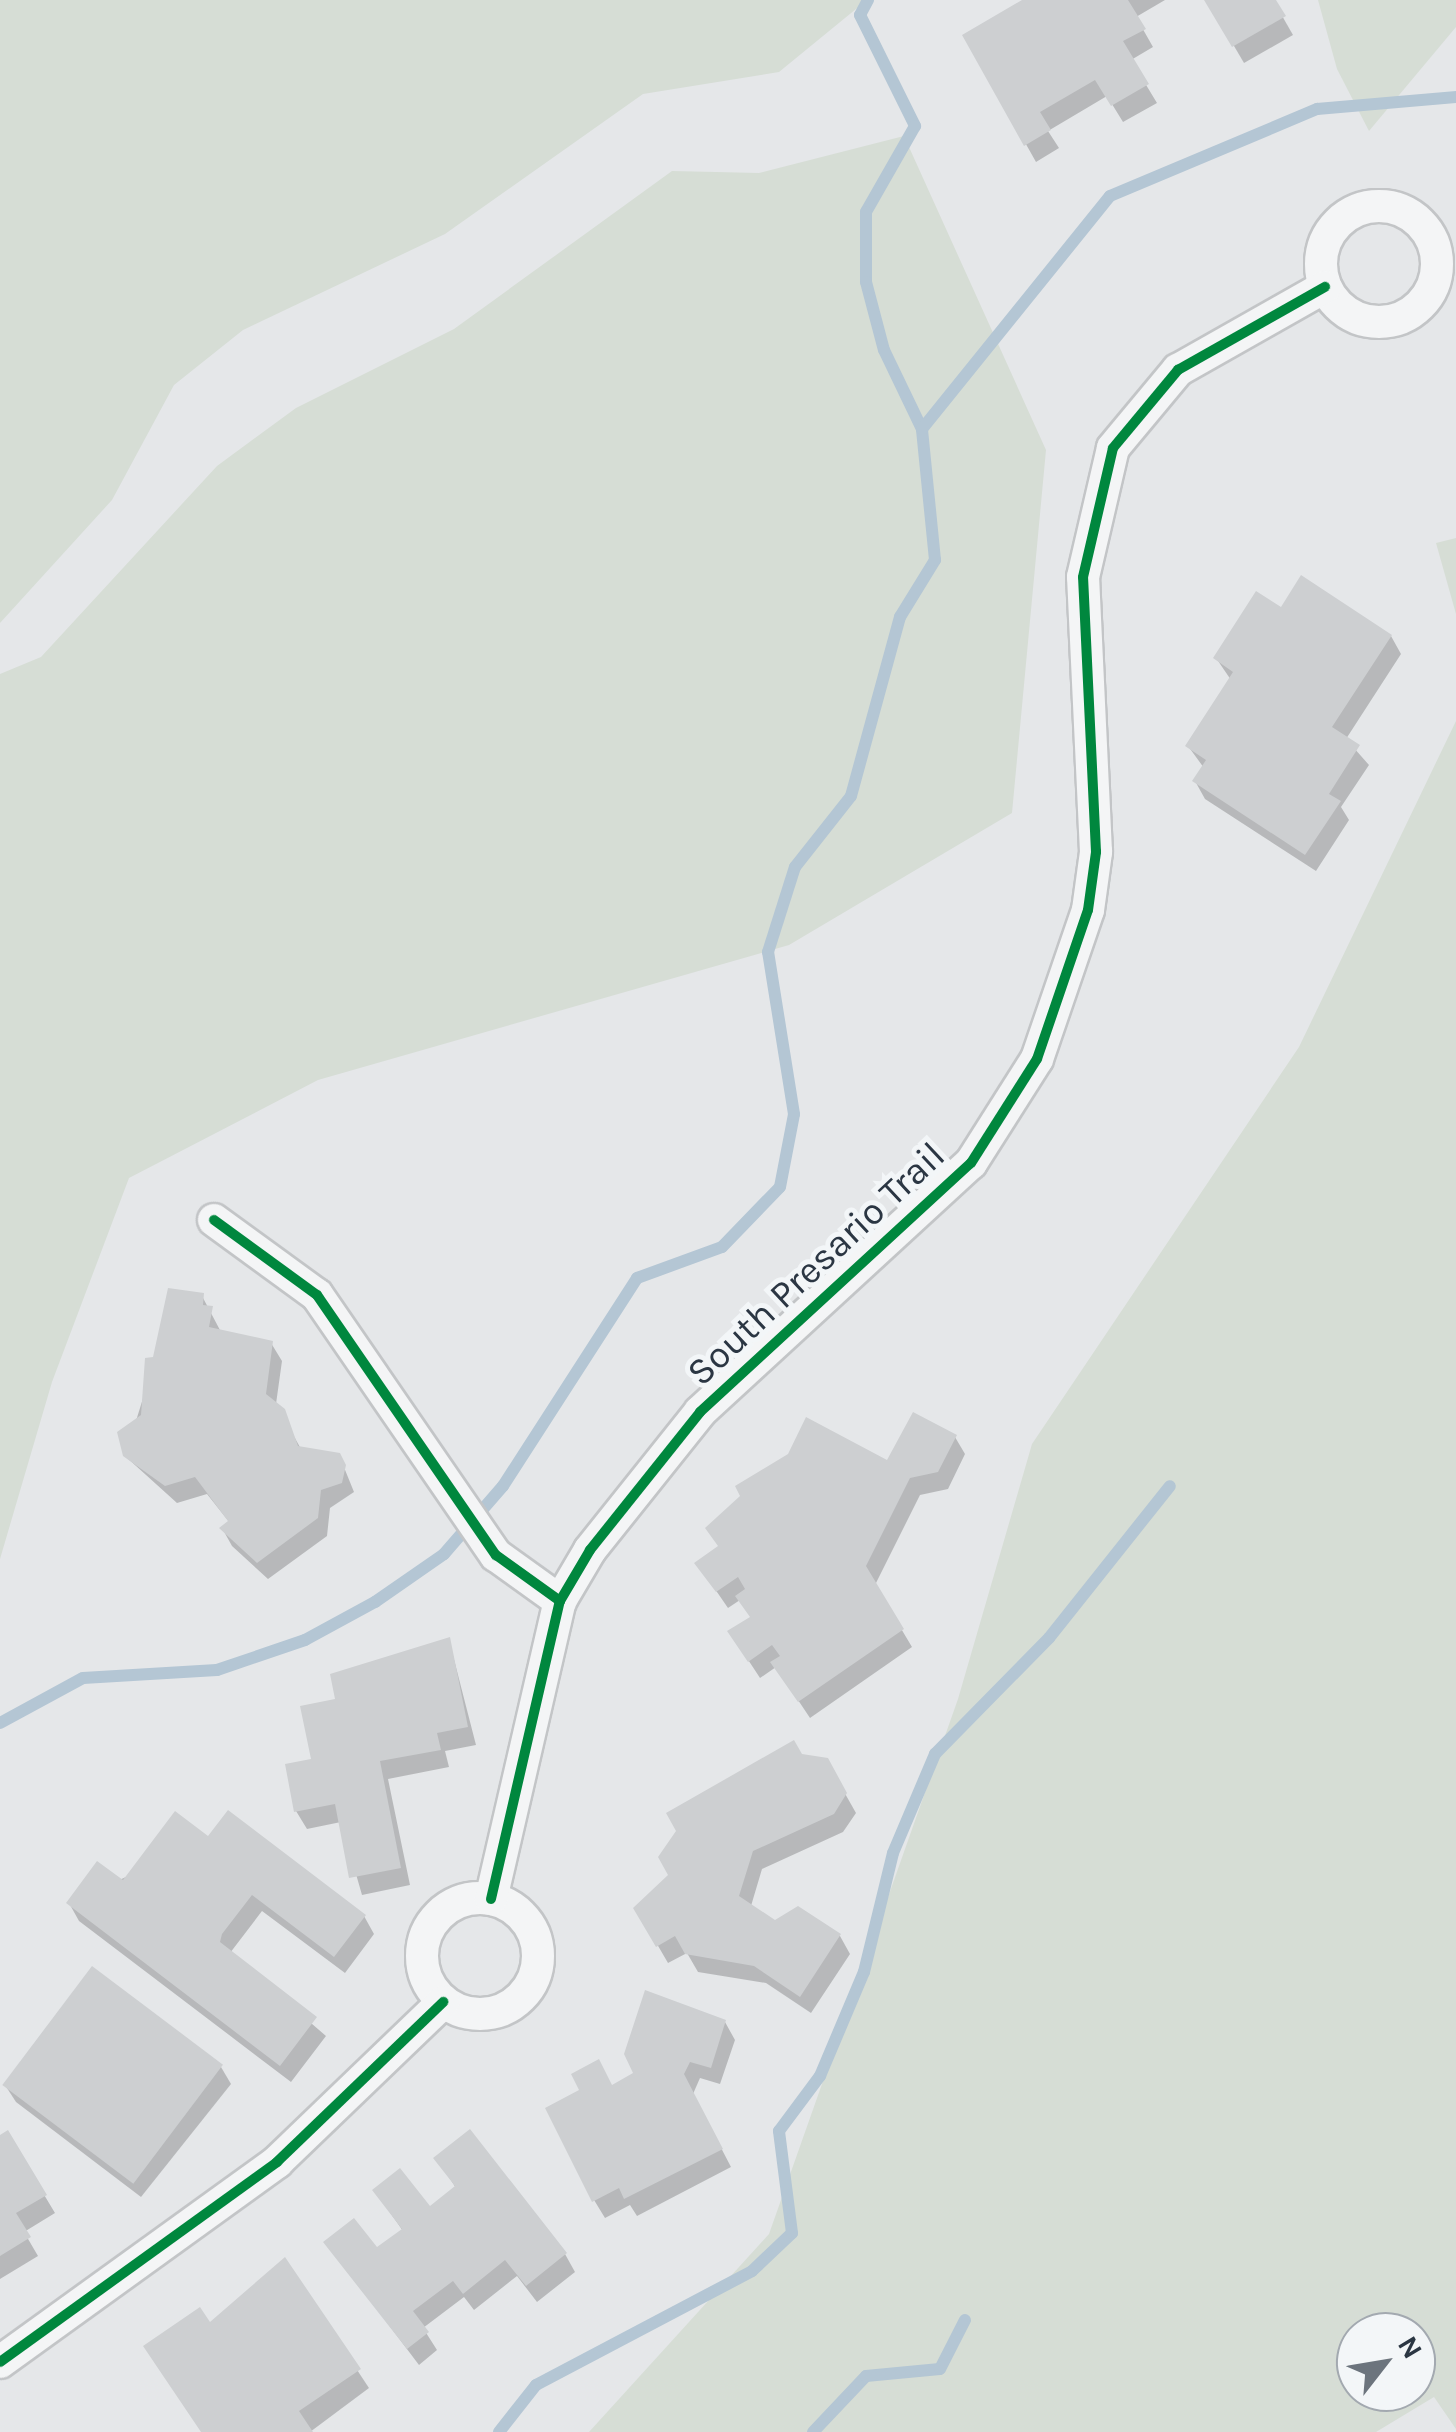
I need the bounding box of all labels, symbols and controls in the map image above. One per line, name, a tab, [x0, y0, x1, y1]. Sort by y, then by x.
street label: South Presario Trail	[678, 1133, 954, 1395]
north arrow	[1336, 2312, 1436, 2412]
text: N	[1391, 2330, 1430, 2364]

